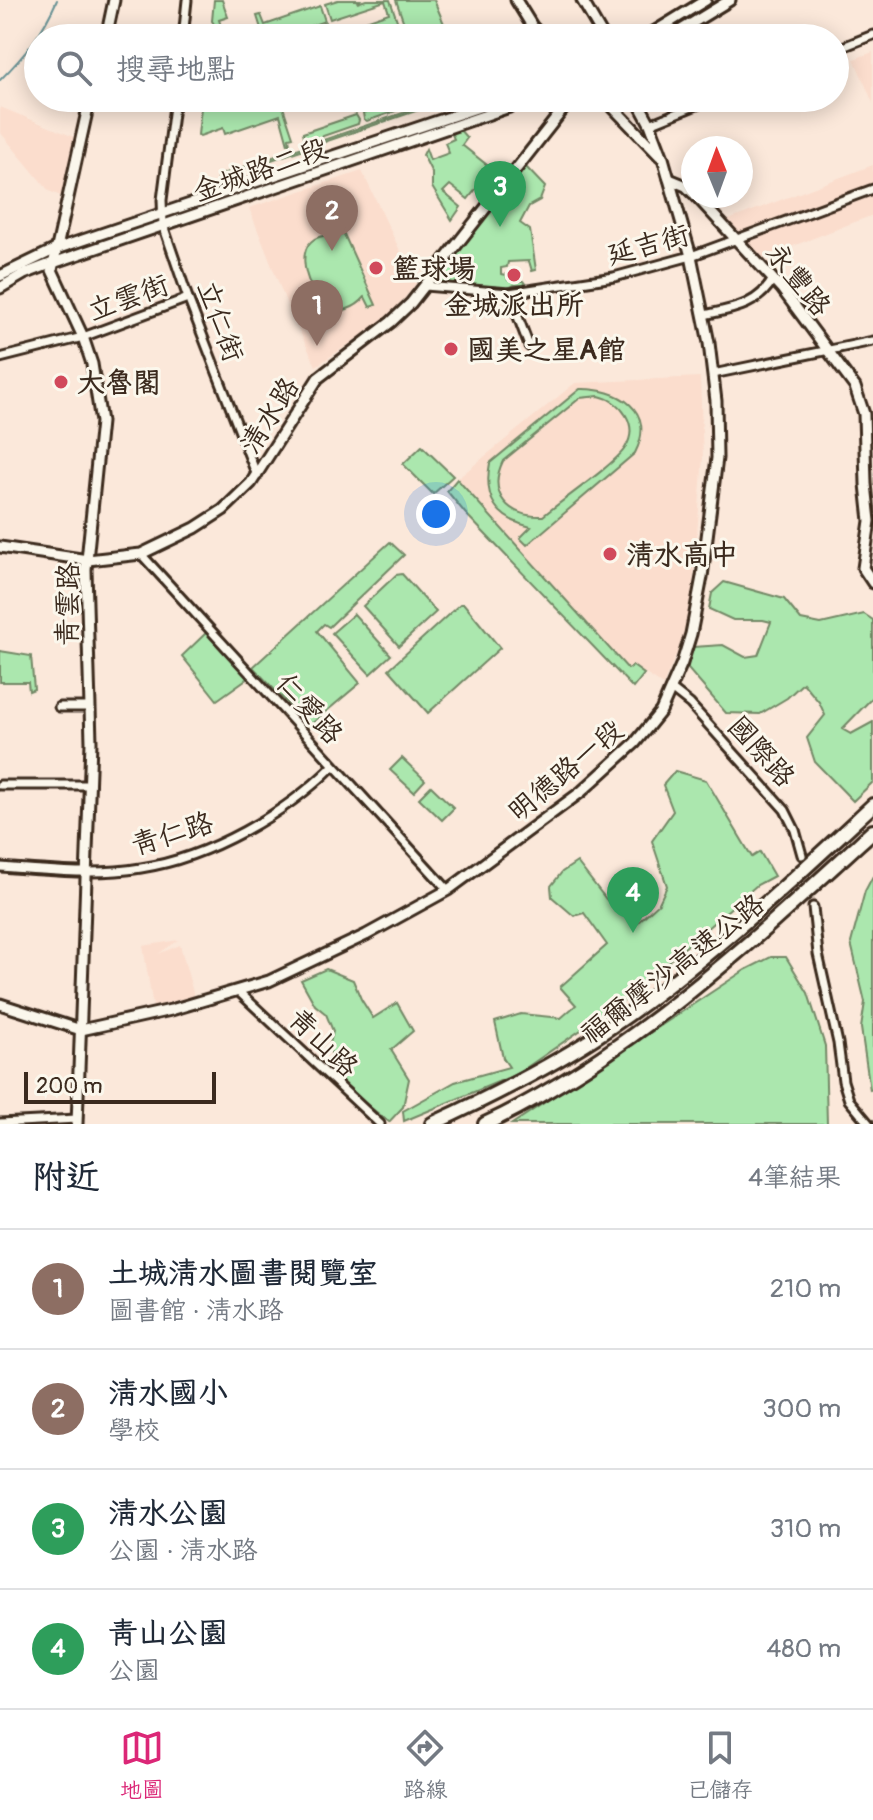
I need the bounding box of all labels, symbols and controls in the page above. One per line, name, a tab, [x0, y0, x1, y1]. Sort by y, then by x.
search box	[24, 24, 849, 112]
icon: search	[52, 46, 96, 90]
text: 搜尋地點	[116, 51, 236, 88]
street label: 金城路二段	[189, 131, 332, 210]
north arrow	[681, 136, 753, 208]
pin: 3	[474, 161, 526, 227]
pin: 2	[306, 185, 358, 251]
street label: 延吉街	[603, 218, 693, 273]
street label: 永豐路	[758, 236, 838, 324]
place label: 籃球場	[392, 252, 476, 287]
marker: 籃球場	[367, 259, 385, 277]
marker: 金城派出所	[505, 266, 523, 284]
street label: 立雲街	[83, 268, 174, 329]
street label: 立仁街	[189, 276, 250, 367]
pin: 1	[291, 280, 343, 346]
place label: 金城派出所	[444, 288, 584, 323]
place label: 國美之星A館	[467, 333, 625, 368]
marker: 國美之星A館	[442, 340, 460, 358]
place label: 大魯閣	[77, 366, 161, 401]
street label: 清水路	[233, 371, 307, 461]
marker: 大魯閣	[52, 373, 70, 391]
your location	[416, 494, 456, 534]
place label: 清水高中	[626, 538, 738, 573]
marker: 清水高中	[601, 545, 619, 563]
street label: 青雲路	[50, 562, 87, 646]
street label: 仁愛路	[268, 666, 350, 752]
street label: 國際路	[720, 709, 802, 795]
street label: 明德路一段	[501, 713, 631, 830]
street label: 青仁路	[127, 805, 218, 863]
pin: 4	[607, 867, 659, 933]
street label: 福爾摩沙高速公路	[574, 886, 772, 1052]
street label: 青山路	[281, 1001, 365, 1085]
scale bar	[24, 1068, 216, 1104]
text: 200 m	[36, 1072, 103, 1100]
text: 附近	[32, 1156, 100, 1199]
text: 4筆結果	[748, 1162, 841, 1194]
text: 土城清水圖書閱覽室	[108, 1255, 378, 1292]
text: 1	[53, 1273, 63, 1305]
text: 210 m	[770, 1273, 841, 1305]
text: 圖書館 · 清水路	[108, 1295, 284, 1327]
text: 清水國小	[108, 1375, 228, 1412]
text: 2	[51, 1393, 65, 1425]
text: 300 m	[762, 1393, 841, 1425]
text: 學校	[108, 1415, 160, 1447]
text: 清水公園	[108, 1495, 228, 1532]
text: 3	[51, 1513, 65, 1545]
text: 310 m	[770, 1513, 841, 1545]
text: 公園 · 清水路	[108, 1535, 258, 1567]
text: 青山公園	[108, 1615, 228, 1652]
text: 4	[50, 1633, 66, 1665]
text: 480 m	[766, 1633, 841, 1665]
text: 公園	[108, 1655, 160, 1687]
tab: 地圖	[120, 1726, 164, 1804]
tab: 路線	[403, 1726, 447, 1804]
tab: 已儲存	[687, 1726, 753, 1804]

